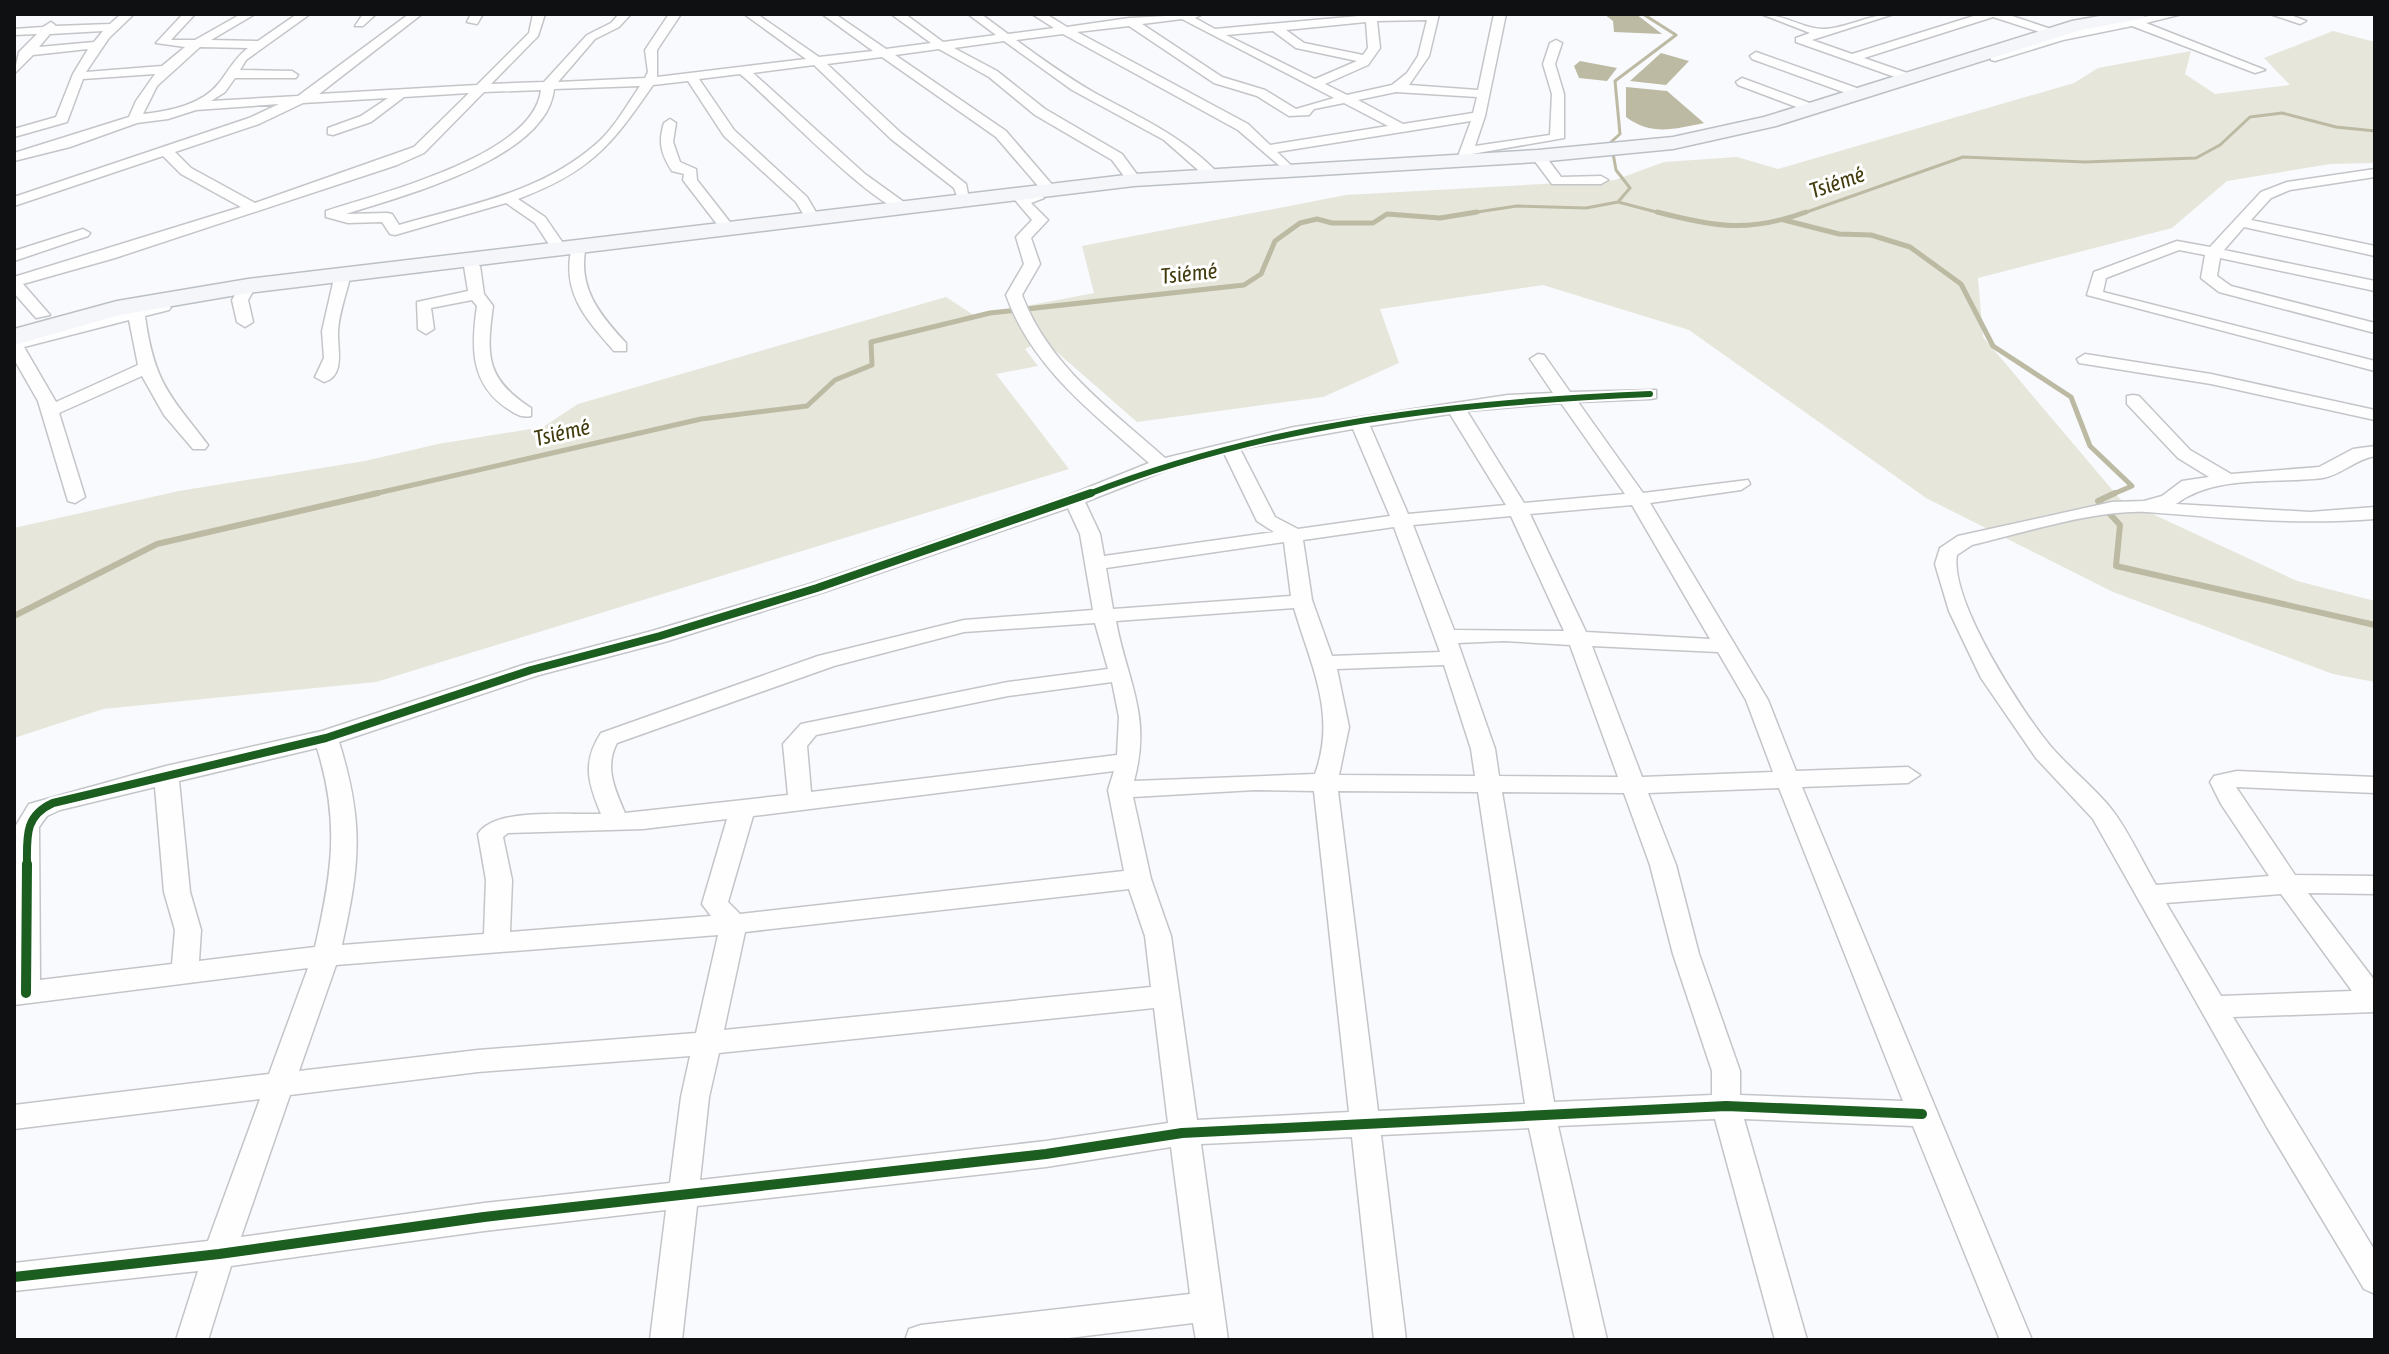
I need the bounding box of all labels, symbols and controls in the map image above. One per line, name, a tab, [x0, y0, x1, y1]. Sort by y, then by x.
water label: Tsiémé	[1806, 160, 1868, 204]
water label: Tsiémé	[1159, 257, 1219, 289]
water label: Tsiémé	[531, 413, 593, 451]

